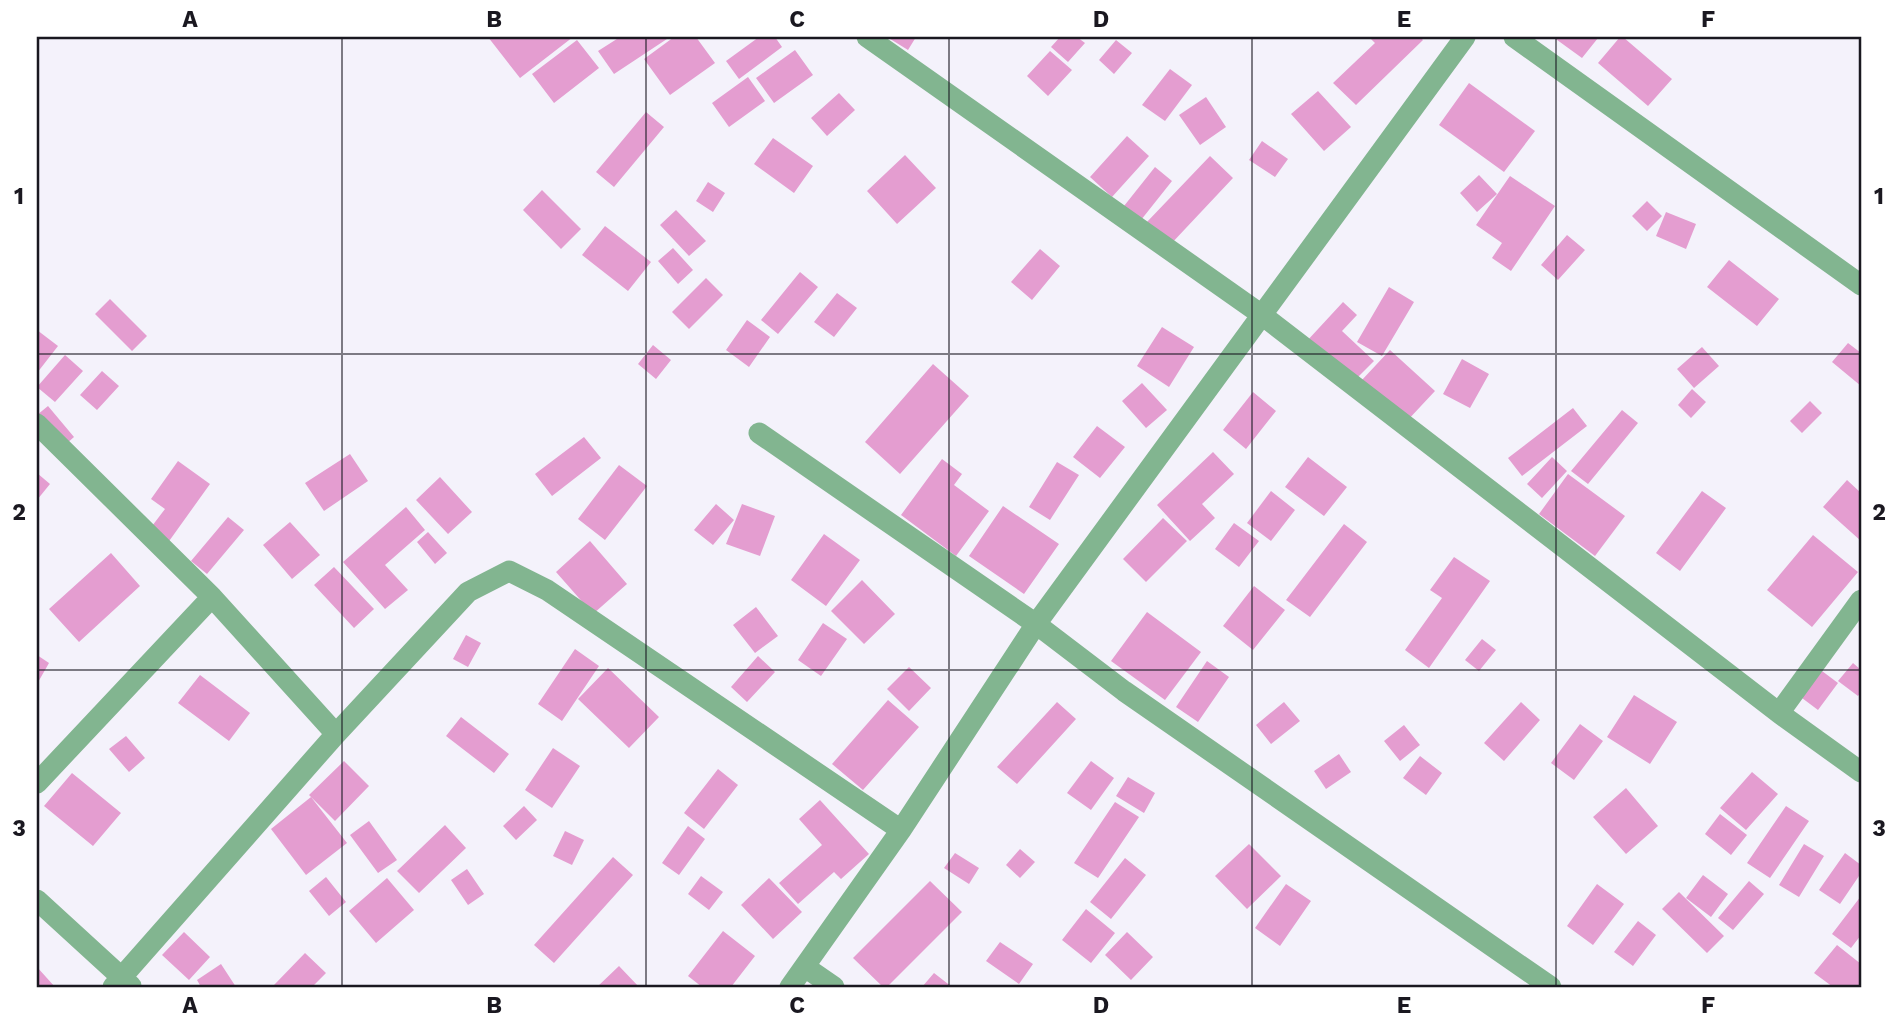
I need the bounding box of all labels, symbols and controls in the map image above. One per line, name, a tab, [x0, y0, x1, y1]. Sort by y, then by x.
text: A	[182, 6, 198, 33]
text: B	[486, 6, 502, 33]
text: C	[789, 6, 805, 33]
text: D	[1093, 6, 1109, 33]
text: E	[1397, 6, 1411, 33]
text: F	[1701, 6, 1715, 33]
text: 1	[14, 183, 24, 210]
text: 1	[1874, 183, 1884, 210]
text: 2	[12, 499, 26, 526]
text: 2	[1872, 499, 1886, 526]
text: 3	[12, 815, 26, 842]
text: 3	[1872, 815, 1886, 842]
text: A	[182, 992, 198, 1019]
text: B	[486, 992, 502, 1019]
text: C	[789, 992, 805, 1019]
text: D	[1093, 992, 1109, 1019]
text: E	[1397, 992, 1411, 1019]
text: F	[1701, 992, 1715, 1019]

